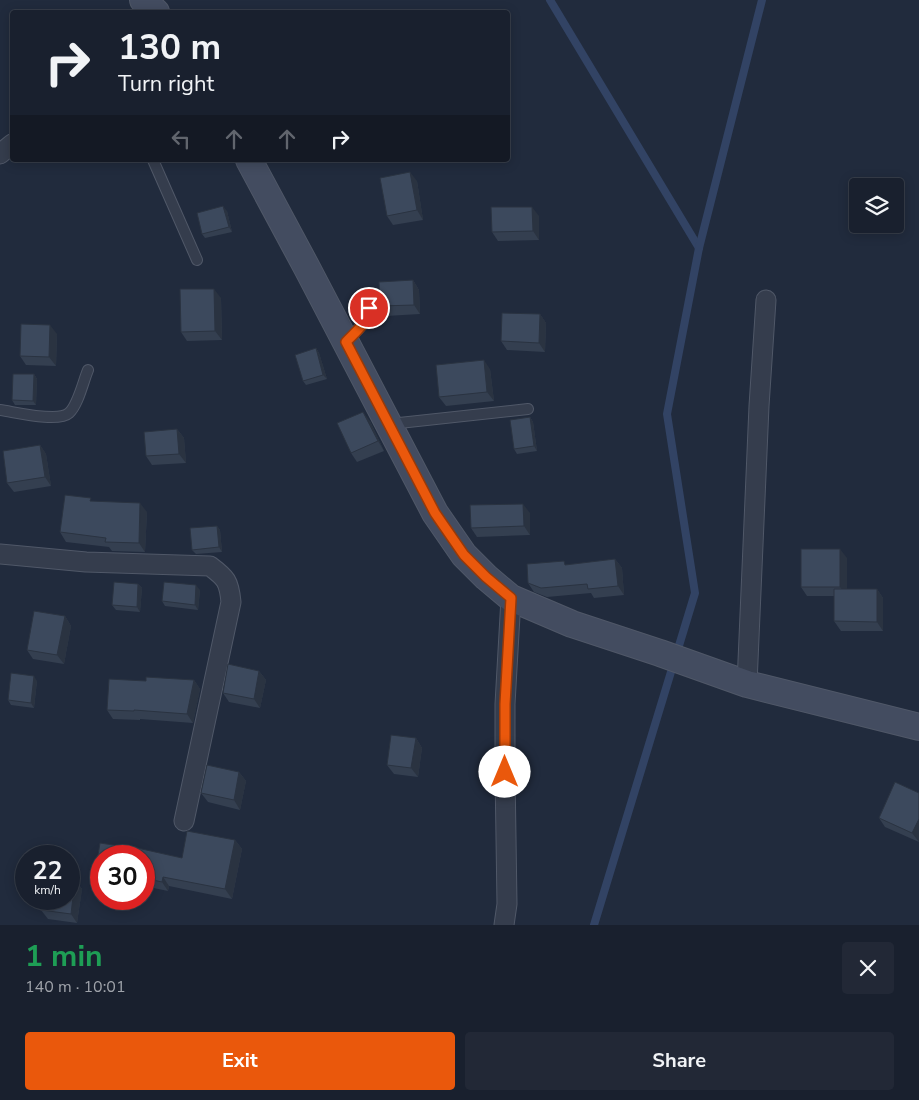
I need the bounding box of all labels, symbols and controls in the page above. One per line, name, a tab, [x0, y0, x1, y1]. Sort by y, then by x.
text: 130 m	[118, 24, 221, 71]
icon: right	[35, 30, 100, 95]
text: Turn right	[118, 69, 214, 99]
icon: left	[167, 125, 195, 153]
icon: ahead	[220, 125, 248, 153]
icon: ahead	[273, 125, 301, 153]
icon: right	[326, 125, 354, 153]
map controls	[849, 178, 904, 233]
button: layers	[849, 178, 904, 233]
pin	[348, 287, 390, 329]
icon: arrive	[355, 294, 383, 322]
position arrow	[478, 745, 530, 797]
speed limit sign: 30	[90, 845, 155, 910]
text: 22	[32, 854, 63, 888]
text: km/h	[34, 882, 61, 898]
text: 1 min	[25, 936, 103, 977]
button: close	[842, 942, 894, 994]
text: 140 m · 10:01	[25, 976, 126, 998]
button: Exit	[25, 1032, 455, 1090]
button: Share	[465, 1032, 894, 1090]

